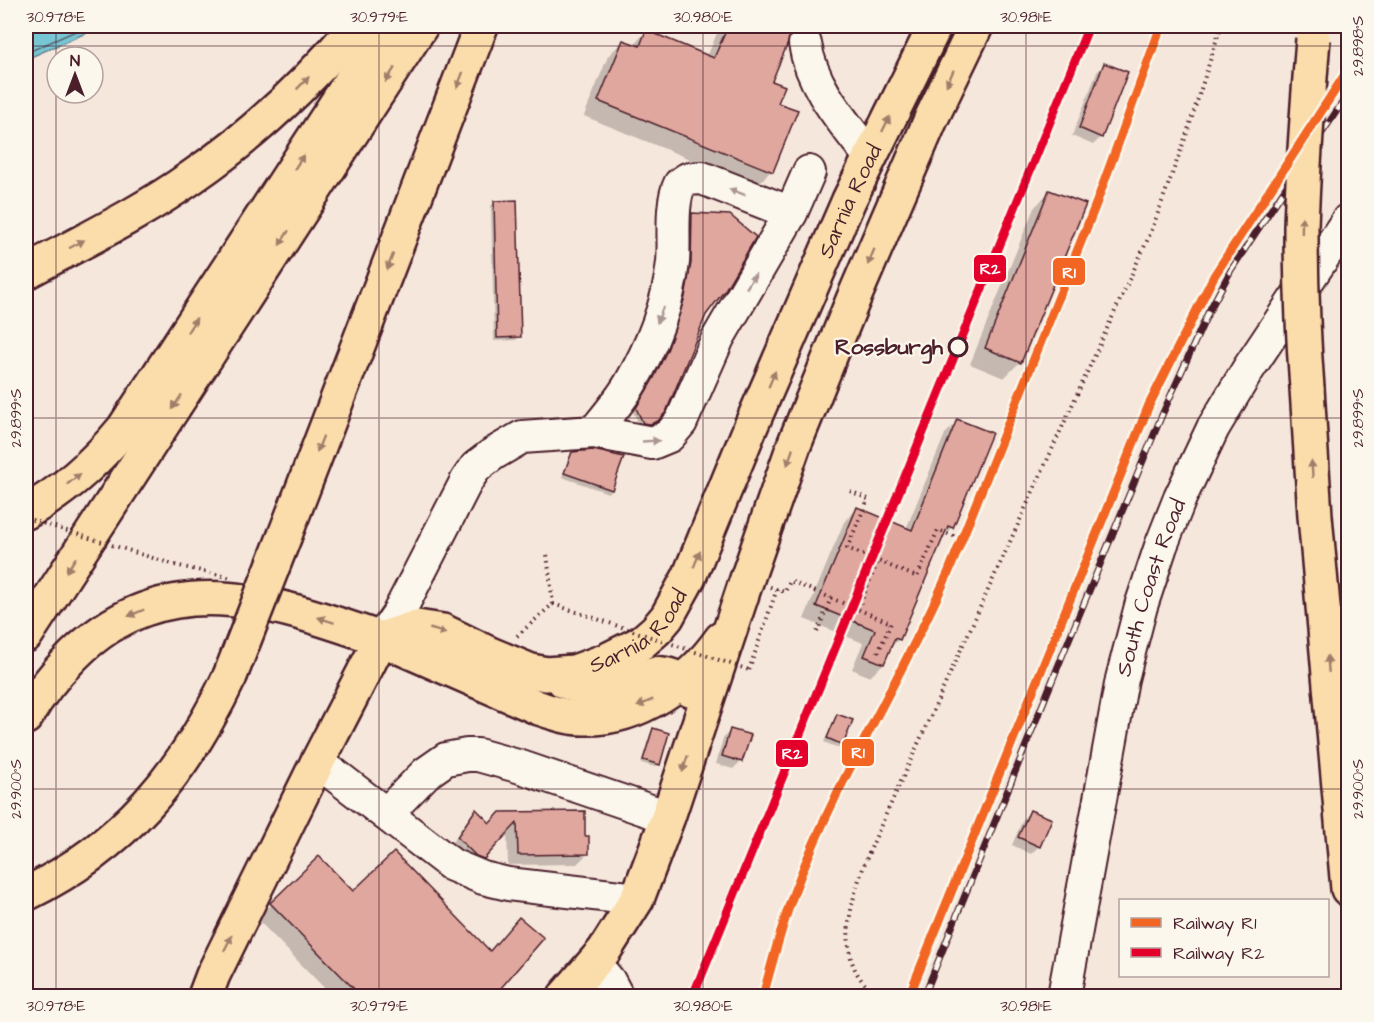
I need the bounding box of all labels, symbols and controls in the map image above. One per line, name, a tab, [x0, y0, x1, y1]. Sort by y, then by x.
text: 30.978°E	[27, 7, 86, 28]
text: 30.979°E	[350, 7, 408, 28]
text: 30.980°E	[673, 7, 733, 28]
text: 30.981°E	[1000, 7, 1052, 28]
text: 29.898°S	[1348, 16, 1369, 76]
north arrow	[45, 45, 105, 105]
text: N	[70, 50, 80, 72]
one-way arrow	[384, 66, 395, 83]
one-way arrow	[946, 70, 955, 87]
one-way arrow	[455, 71, 464, 89]
one-way arrow	[296, 77, 310, 91]
one-way arrow	[881, 116, 891, 133]
street label: Sarnia Road	[810, 139, 890, 263]
one-way arrow	[293, 154, 304, 170]
one-way arrow	[727, 187, 745, 197]
one-way arrow	[1297, 215, 1307, 234]
one-way arrow	[278, 230, 289, 246]
one-way arrow	[69, 239, 86, 249]
one-way arrow	[867, 248, 876, 265]
one-way arrow	[385, 253, 394, 271]
line badge: R2	[973, 254, 1007, 283]
line badge: R1	[1052, 257, 1086, 286]
text: R2	[980, 258, 1001, 280]
text: R1	[1062, 262, 1077, 284]
one-way arrow	[745, 273, 756, 289]
one-way arrow	[654, 307, 664, 325]
one-way arrow	[186, 318, 198, 334]
place label: Rossburgh	[835, 332, 944, 364]
marker: Rossburgh	[948, 337, 968, 357]
one-way arrow	[767, 370, 776, 387]
text: 29.899°S	[6, 388, 27, 447]
text: 29.899°S	[1348, 388, 1369, 447]
one-way arrow	[171, 393, 183, 409]
one-way arrow	[315, 435, 325, 453]
one-way arrow	[642, 436, 661, 446]
one-way arrow	[785, 448, 795, 466]
one-way arrow	[1307, 460, 1317, 479]
one-way arrow	[66, 473, 82, 486]
street label: South Coast Road	[1108, 494, 1194, 680]
one-way arrow	[693, 550, 702, 568]
one-way arrow	[65, 557, 76, 573]
street label: Sarnia Road	[585, 584, 695, 681]
one-way arrow	[127, 609, 145, 619]
one-way arrow	[317, 615, 335, 624]
one-way arrow	[429, 627, 447, 636]
one-way arrow	[1324, 654, 1333, 673]
one-way arrow	[636, 698, 654, 708]
line badge: R1	[841, 738, 875, 767]
line badge: R2	[775, 739, 809, 768]
text: R1	[851, 742, 866, 764]
text: R2	[782, 743, 803, 765]
one-way arrow	[680, 755, 690, 773]
text: 29.900°S	[6, 759, 27, 819]
text: 29.900°S	[1348, 759, 1369, 819]
legend	[1119, 899, 1329, 977]
text: Railway R1	[1173, 911, 1256, 937]
one-way arrow	[223, 934, 233, 952]
text: Railway R2	[1173, 941, 1265, 967]
text: 30.978°E	[27, 996, 86, 1017]
text: 30.979°E	[350, 996, 408, 1017]
text: 30.980°E	[673, 996, 733, 1017]
text: 30.981°E	[1000, 996, 1052, 1017]

